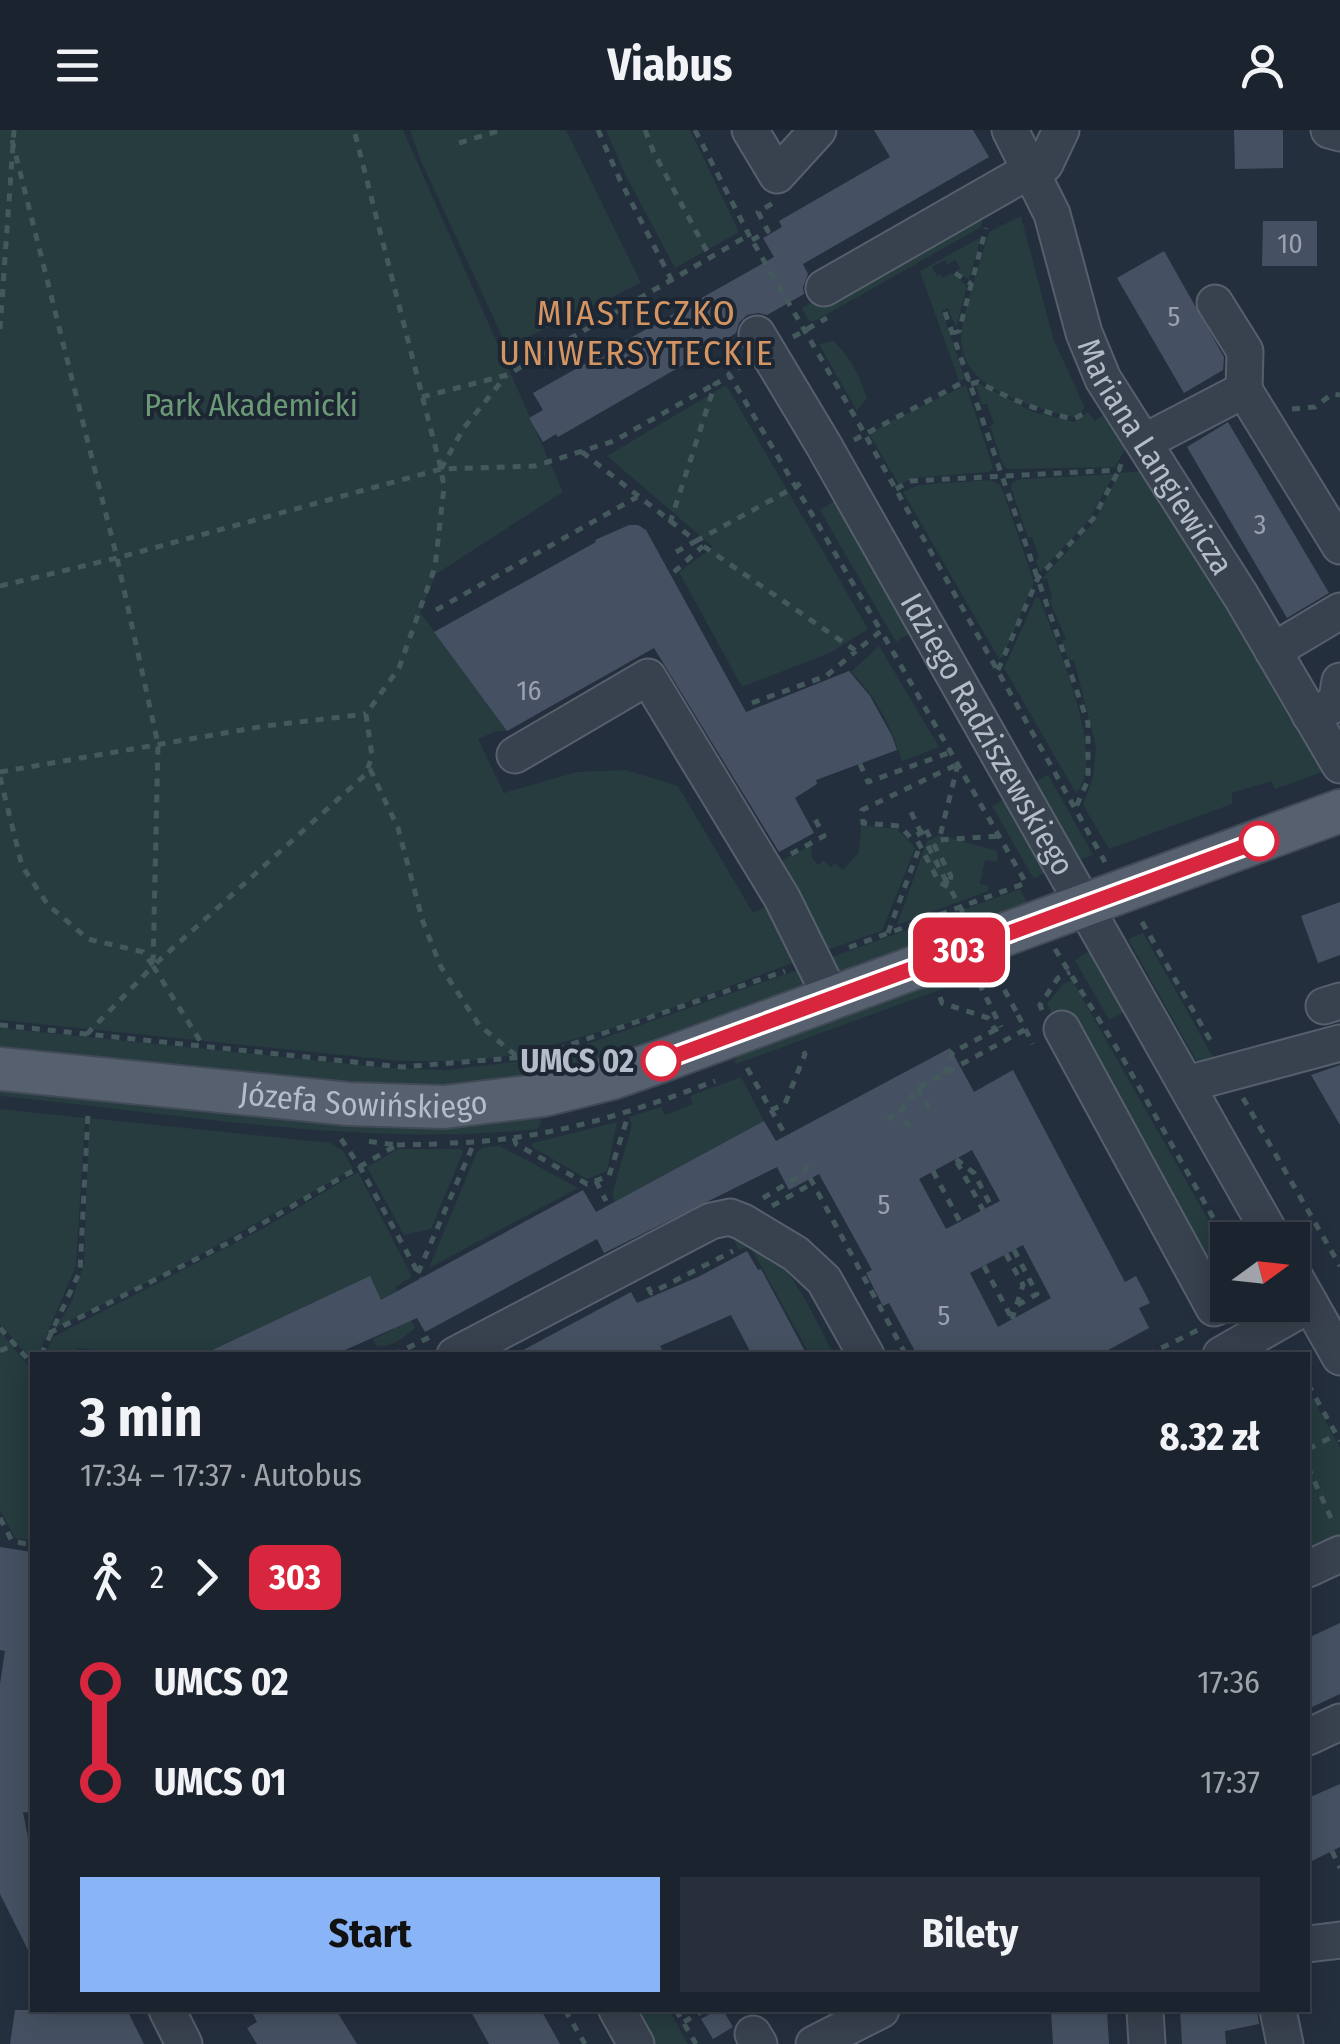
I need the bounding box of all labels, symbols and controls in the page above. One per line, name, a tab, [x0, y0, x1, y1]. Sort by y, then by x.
icon: menu	[50, 38, 105, 93]
text: Viabus	[607, 38, 733, 92]
icon: person	[1235, 38, 1290, 93]
house number: 10	[1277, 227, 1303, 260]
district label: MIASTECZKO UNIWERSYTECKIE	[499, 292, 775, 374]
house number: 5	[1168, 300, 1180, 333]
street label: Mariana Langiewicza	[1070, 333, 1241, 582]
park label: Park Akademicki	[144, 386, 358, 424]
house number: 3	[1254, 508, 1266, 541]
street label: Idziego Radziszewskiego	[892, 586, 1083, 882]
house number: 16	[517, 674, 541, 707]
unlabelled marker	[1240, 822, 1278, 860]
line badge: 303	[902, 918, 1016, 982]
text: 303	[933, 929, 985, 971]
place label: UMCS 02	[521, 1042, 634, 1080]
marker: UMCS 02	[642, 1042, 680, 1080]
street label: Józefa Sowińskiego	[238, 1074, 489, 1126]
house number: 5	[878, 1188, 890, 1221]
north arrow	[1210, 1222, 1310, 1322]
map controls	[1210, 1222, 1310, 1322]
house number: 5	[938, 1299, 950, 1332]
text: 3 min	[80, 1385, 203, 1451]
text: 8.32 zł	[1159, 1414, 1260, 1460]
text: 17:34 – 17:37 · Autobus	[80, 1456, 362, 1494]
icon: walk	[80, 1550, 135, 1605]
icon: forward	[179, 1550, 234, 1605]
text: 303	[269, 1556, 321, 1598]
text: 2	[150, 1558, 164, 1596]
text: UMCS 02	[154, 1659, 289, 1705]
text: 17:36	[1197, 1663, 1260, 1701]
text: UMCS 01	[154, 1759, 287, 1805]
text: 17:37	[1200, 1763, 1260, 1801]
button: Start	[80, 1877, 660, 1992]
button: Bilety	[680, 1877, 1260, 1992]

